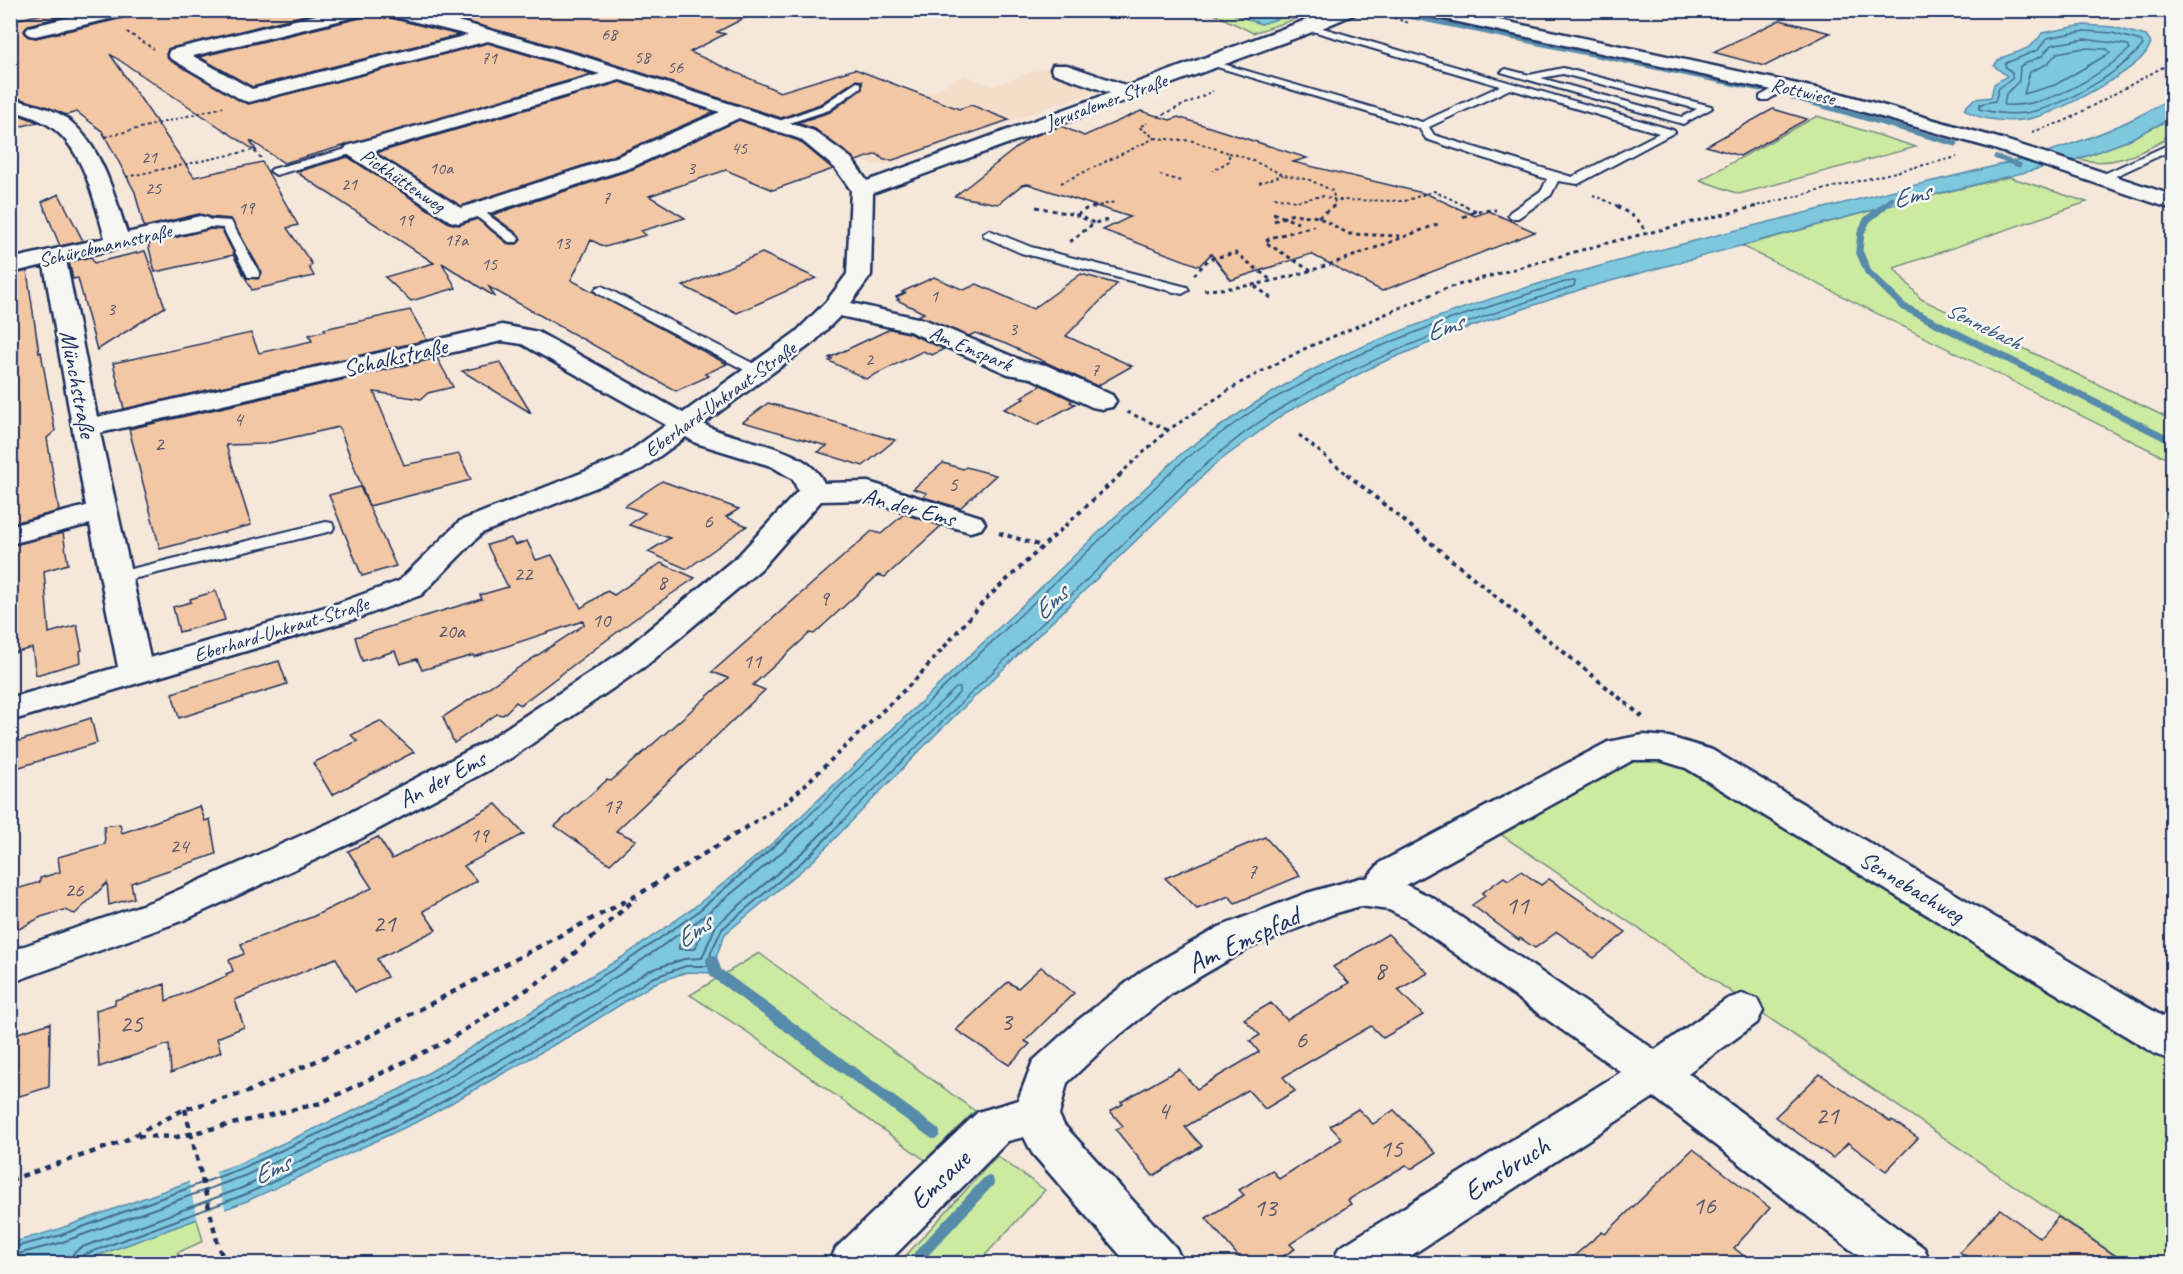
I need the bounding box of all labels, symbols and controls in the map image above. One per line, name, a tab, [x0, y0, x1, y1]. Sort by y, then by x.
house number: 68	[601, 23, 619, 45]
house number: 58	[634, 46, 652, 68]
house number: 71	[481, 47, 498, 69]
house number: 56	[667, 56, 684, 78]
street label: Jerusalemer Straße	[1041, 67, 1172, 135]
street label: Rottwiese	[1769, 72, 1839, 111]
house number: 45	[731, 137, 748, 159]
street label: Pickhüttenweg	[356, 143, 451, 219]
house number: 21	[141, 146, 158, 168]
house number: 10a	[429, 157, 454, 179]
house number: 3	[687, 157, 697, 179]
house number: 21	[341, 173, 358, 195]
water label: Ems	[1889, 174, 1937, 216]
house number: 25	[145, 177, 162, 199]
house number: 7	[602, 187, 611, 209]
house number: 19	[238, 197, 256, 219]
house number: 19	[397, 209, 415, 231]
street label: Schürckmannstraße	[36, 218, 175, 273]
house number: 17a	[444, 229, 469, 251]
house number: 13	[554, 232, 572, 254]
house number: 15	[481, 253, 498, 275]
house number: 1	[930, 285, 939, 307]
water label: Sennebach	[1941, 296, 2028, 357]
house number: 3	[107, 298, 117, 320]
water label: Ems	[1421, 304, 1471, 349]
house number: 3	[1009, 318, 1019, 340]
street label: Am Emspark	[926, 320, 1017, 378]
street label: Münchstraße	[53, 328, 104, 442]
street label: Schalkstraße	[340, 330, 452, 383]
street label: Eberhard-Unkraut-Straße	[640, 335, 802, 463]
house number: 2	[865, 348, 875, 370]
house number: 7	[1091, 359, 1100, 381]
house number: 4	[233, 406, 245, 432]
house number: 2	[154, 431, 165, 457]
house number: 5	[948, 471, 959, 497]
street label: An der Ems	[860, 480, 960, 534]
house number: 6	[703, 508, 713, 534]
house number: 22	[514, 561, 534, 587]
house number: 8	[657, 569, 669, 595]
water label: Ems	[1026, 575, 1078, 627]
house number: 9	[819, 585, 830, 611]
street label: Eberhard-Unkraut-Straße	[191, 591, 373, 668]
house number: 10	[592, 607, 612, 633]
house number: 20a	[437, 618, 467, 644]
house number: 11	[743, 648, 763, 674]
street label: An der Ems	[393, 743, 492, 814]
house number: 17	[603, 793, 623, 819]
house number: 19	[470, 822, 490, 848]
house number: 24	[170, 833, 191, 859]
street label: Sennebachweg	[1854, 844, 1971, 931]
house number: 7	[1247, 858, 1258, 884]
house number: 26	[65, 877, 84, 903]
house number: 11	[1505, 889, 1530, 922]
street label: Am Emspfad	[1181, 896, 1309, 981]
water label: Ems	[669, 905, 721, 956]
house number: 21	[372, 907, 397, 940]
house number: 8	[1374, 954, 1388, 987]
house number: 3	[1000, 1005, 1014, 1038]
house number: 25	[119, 1007, 144, 1040]
house number: 6	[1295, 1023, 1308, 1056]
house number: 4	[1157, 1094, 1171, 1127]
house number: 21	[1815, 1099, 1840, 1132]
street label: Emsbruch	[1457, 1128, 1556, 1209]
house number: 15	[1379, 1132, 1404, 1165]
street label: Emsaue	[901, 1141, 979, 1217]
water label: Ems	[247, 1145, 299, 1192]
house number: 16	[1692, 1189, 1717, 1222]
house number: 13	[1253, 1191, 1279, 1224]

